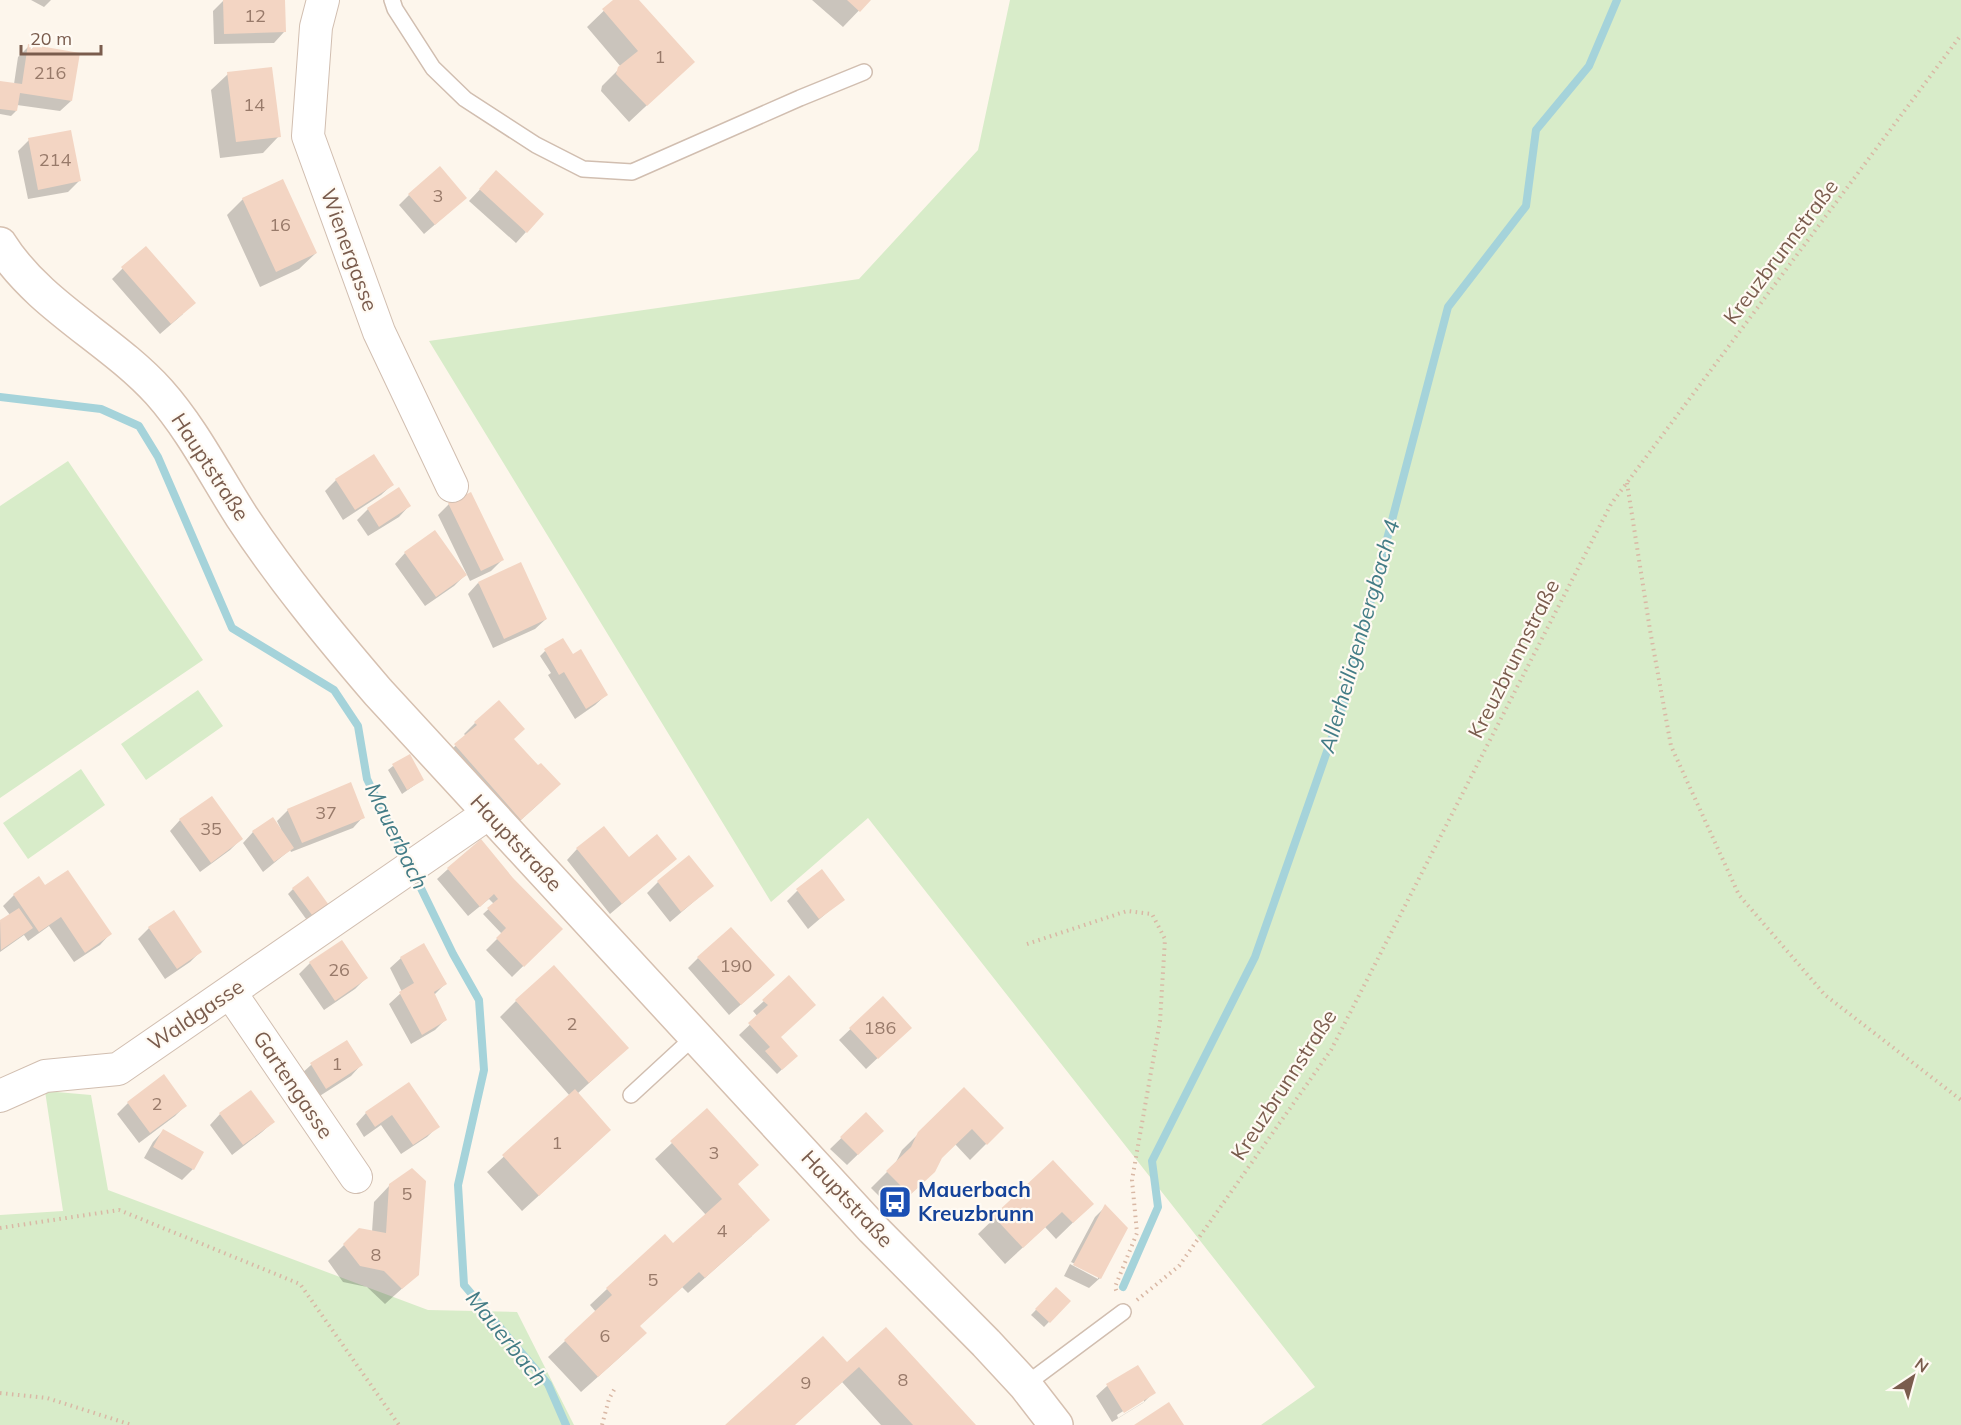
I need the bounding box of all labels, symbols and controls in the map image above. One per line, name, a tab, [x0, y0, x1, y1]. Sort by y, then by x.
house number: 12	[244, 4, 266, 27]
scale bar	[21, 18, 100, 56]
text: 20 m	[30, 27, 72, 50]
house number: 1	[655, 45, 665, 68]
house number: 216	[34, 61, 66, 84]
house number: 14	[243, 93, 265, 116]
house number: 214	[39, 148, 71, 171]
street label: Kreuzbrunnstraße	[1717, 174, 1843, 329]
house number: 3	[433, 184, 443, 207]
street label: Wienergasse	[316, 185, 384, 314]
house number: 16	[269, 213, 291, 236]
street label: Hauptstraße	[166, 408, 255, 525]
water label: Allerheiligenbergbach 4	[1312, 516, 1406, 757]
street label: Kreuzbrunnstraße	[1462, 575, 1564, 742]
water label: Mauerbach	[359, 778, 435, 894]
street label: Hauptstraße	[465, 788, 568, 896]
house number: 37	[315, 801, 337, 824]
house number: 35	[200, 817, 222, 840]
house number: 190	[720, 954, 752, 977]
house number: 26	[328, 958, 350, 981]
street label: Waldgasse	[143, 973, 248, 1056]
street label: Kreuzbrunnstraße	[1225, 1004, 1342, 1165]
house number: 2	[567, 1012, 577, 1035]
house number: 186	[864, 1016, 896, 1039]
street label: Gartengasse	[248, 1026, 339, 1143]
house number: 1	[332, 1052, 342, 1075]
house number: 2	[152, 1092, 162, 1115]
house number: 1	[552, 1131, 562, 1154]
house number: 3	[709, 1141, 719, 1164]
street label: Hauptstraße	[796, 1144, 899, 1252]
place label: Mauerbach Kreuzbrunn	[918, 1176, 1034, 1226]
house number: 5	[402, 1182, 413, 1205]
bus stop icon: Mauerbach Kreuzbrunn	[877, 1184, 913, 1220]
house number: 4	[717, 1219, 728, 1242]
house number: 8	[371, 1243, 381, 1266]
house number: 5	[648, 1268, 659, 1291]
water label: Mauerbach	[460, 1285, 554, 1391]
house number: 6	[600, 1324, 610, 1347]
north arrow	[1883, 1347, 1943, 1407]
text: N	[1911, 1353, 1933, 1377]
house number: 8	[898, 1368, 908, 1391]
house number: 9	[801, 1371, 811, 1394]

